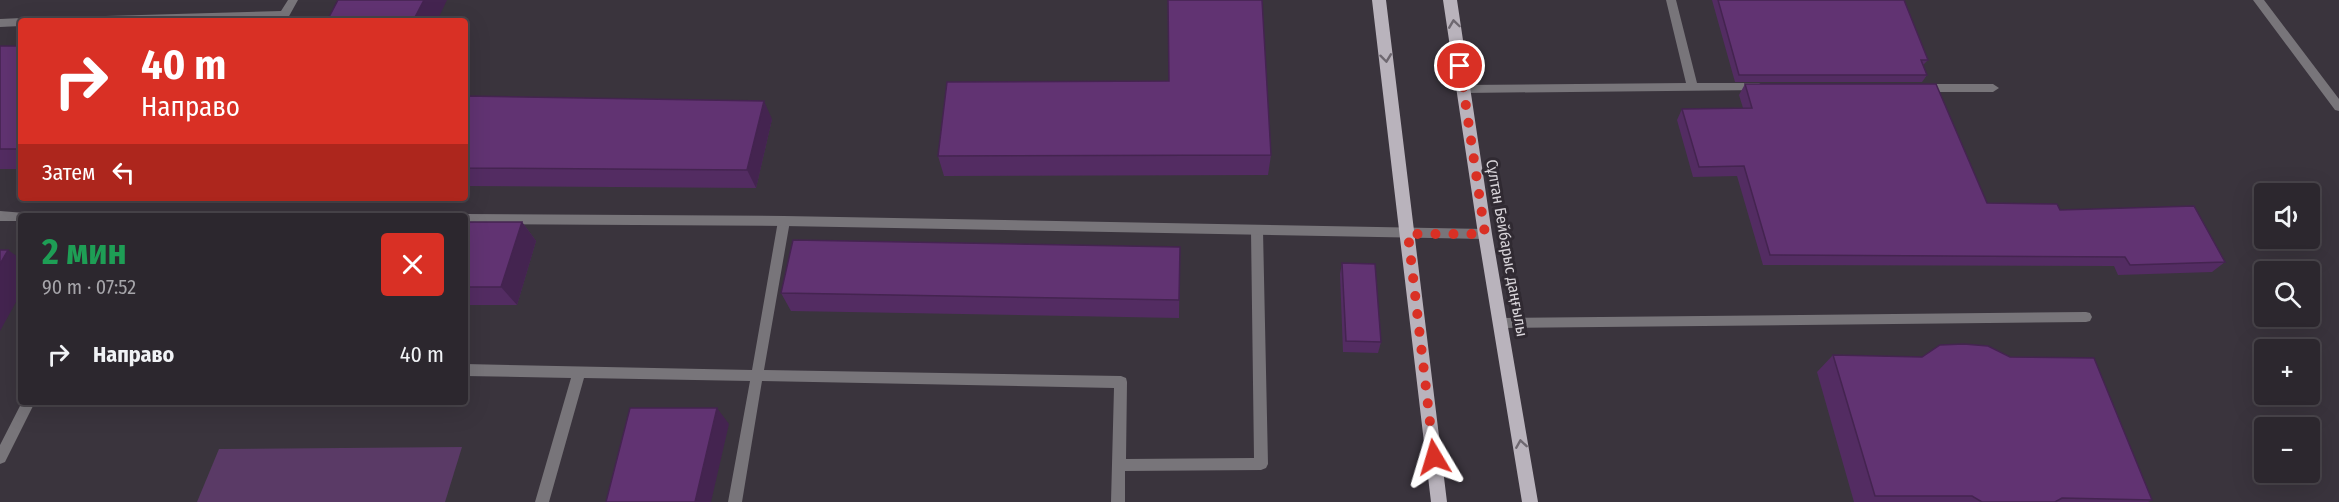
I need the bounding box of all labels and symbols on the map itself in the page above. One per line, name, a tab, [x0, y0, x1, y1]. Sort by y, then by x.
one-way arrow	[1448, 19, 1460, 28]
pin	[1434, 40, 1485, 91]
one-way arrow	[1379, 53, 1392, 63]
street label: Сұлтан Бейбарыс даңғылы	[1482, 158, 1532, 338]
position arrow	[1402, 425, 1466, 489]
one-way arrow	[1515, 440, 1527, 449]

